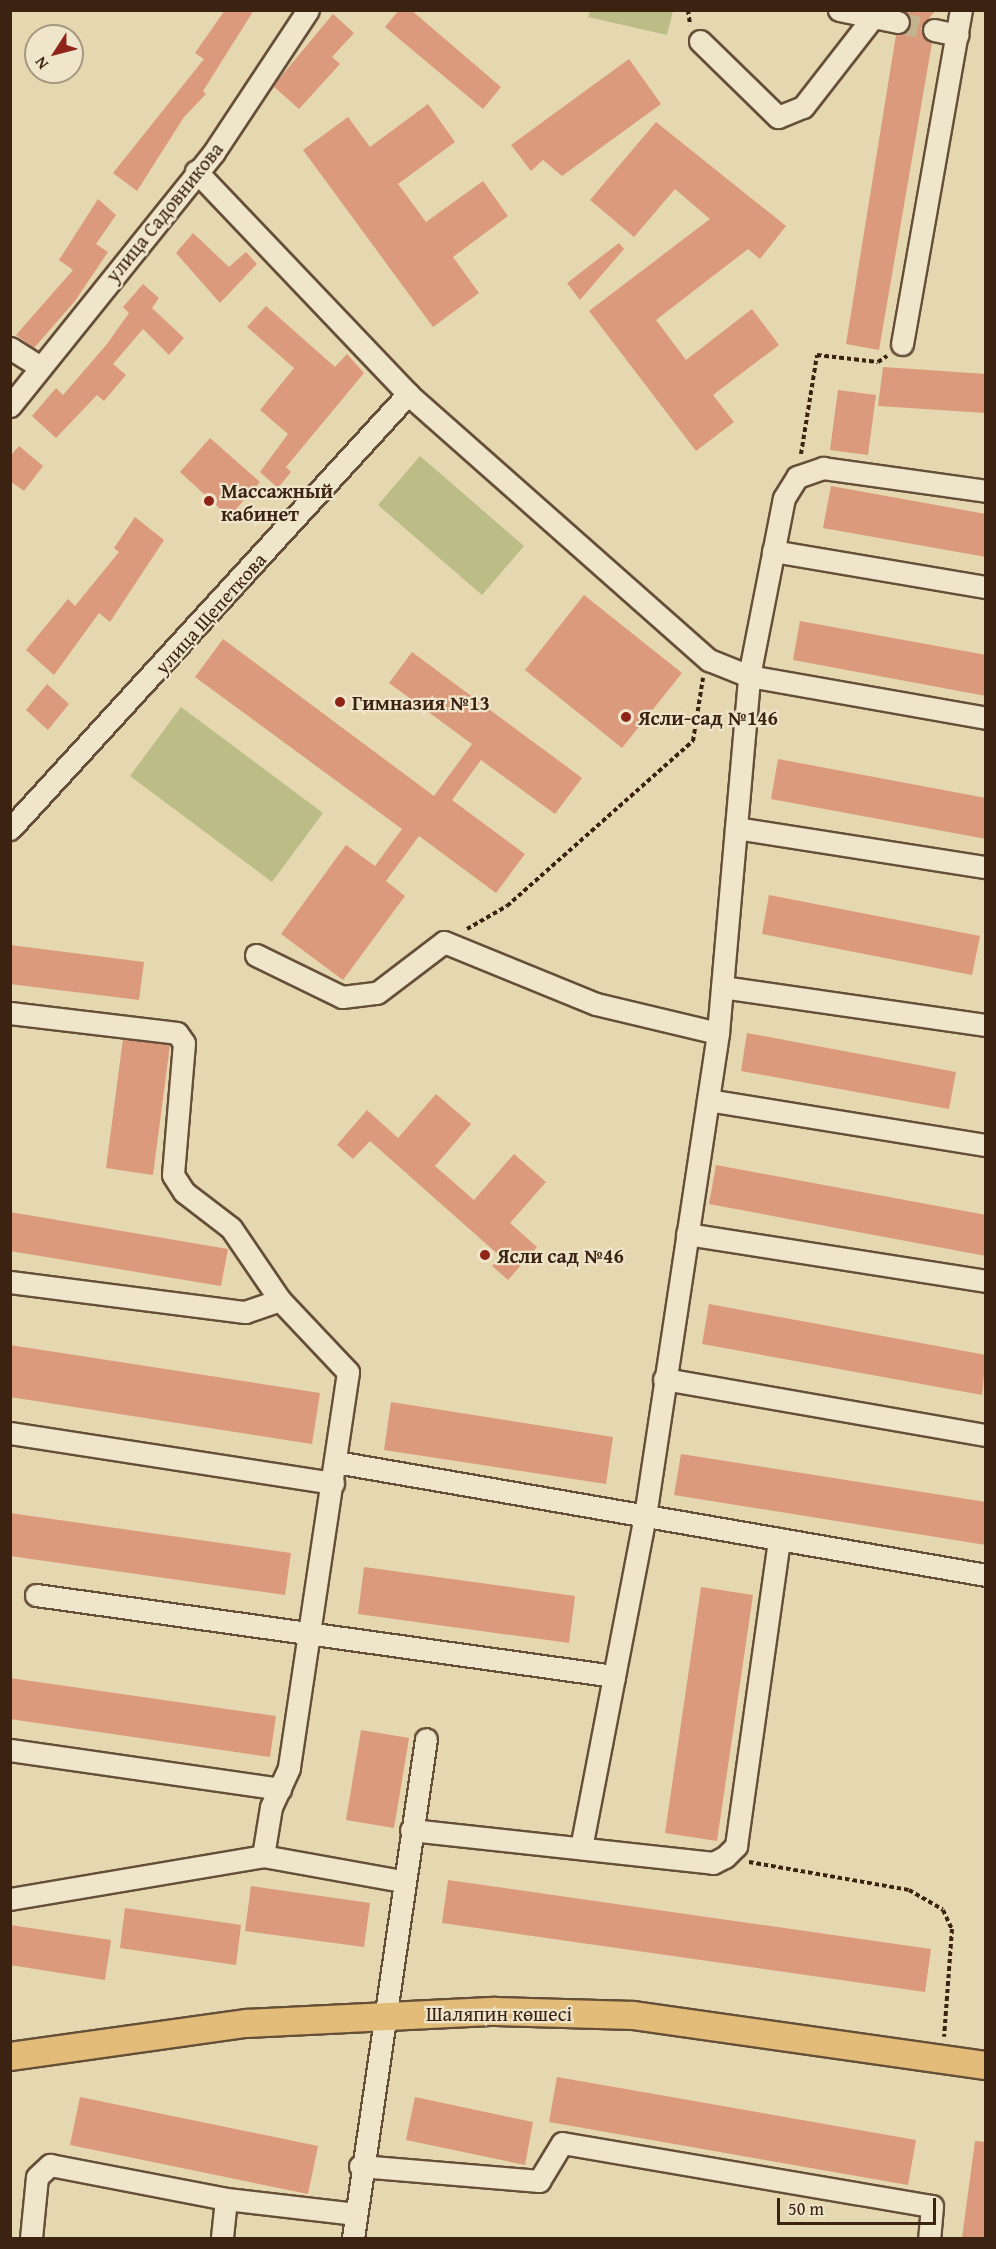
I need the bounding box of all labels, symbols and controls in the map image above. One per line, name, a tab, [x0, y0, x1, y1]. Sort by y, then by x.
north arrow	[24, 24, 84, 84]
text: N	[28, 52, 54, 75]
street label: улица Садовникова	[100, 137, 228, 287]
place label: Массажный кабинет	[221, 478, 333, 525]
marker: Массажный кабинет	[202, 494, 216, 508]
street label: улица Щепеткова	[149, 547, 271, 679]
place label: Гимназия №13	[352, 690, 490, 714]
marker: Гимназия №13	[333, 695, 347, 709]
place label: Ясли-сад №146	[638, 705, 778, 729]
marker: Ясли-сад №146	[619, 710, 633, 724]
place label: Ясли сад №46	[497, 1243, 624, 1267]
marker: Ясли сад №46	[478, 1248, 492, 1262]
street label: Шаляпин көшесі	[426, 2001, 572, 2025]
scale bar	[780, 2186, 939, 2224]
text: 50 m	[788, 2195, 824, 2222]

